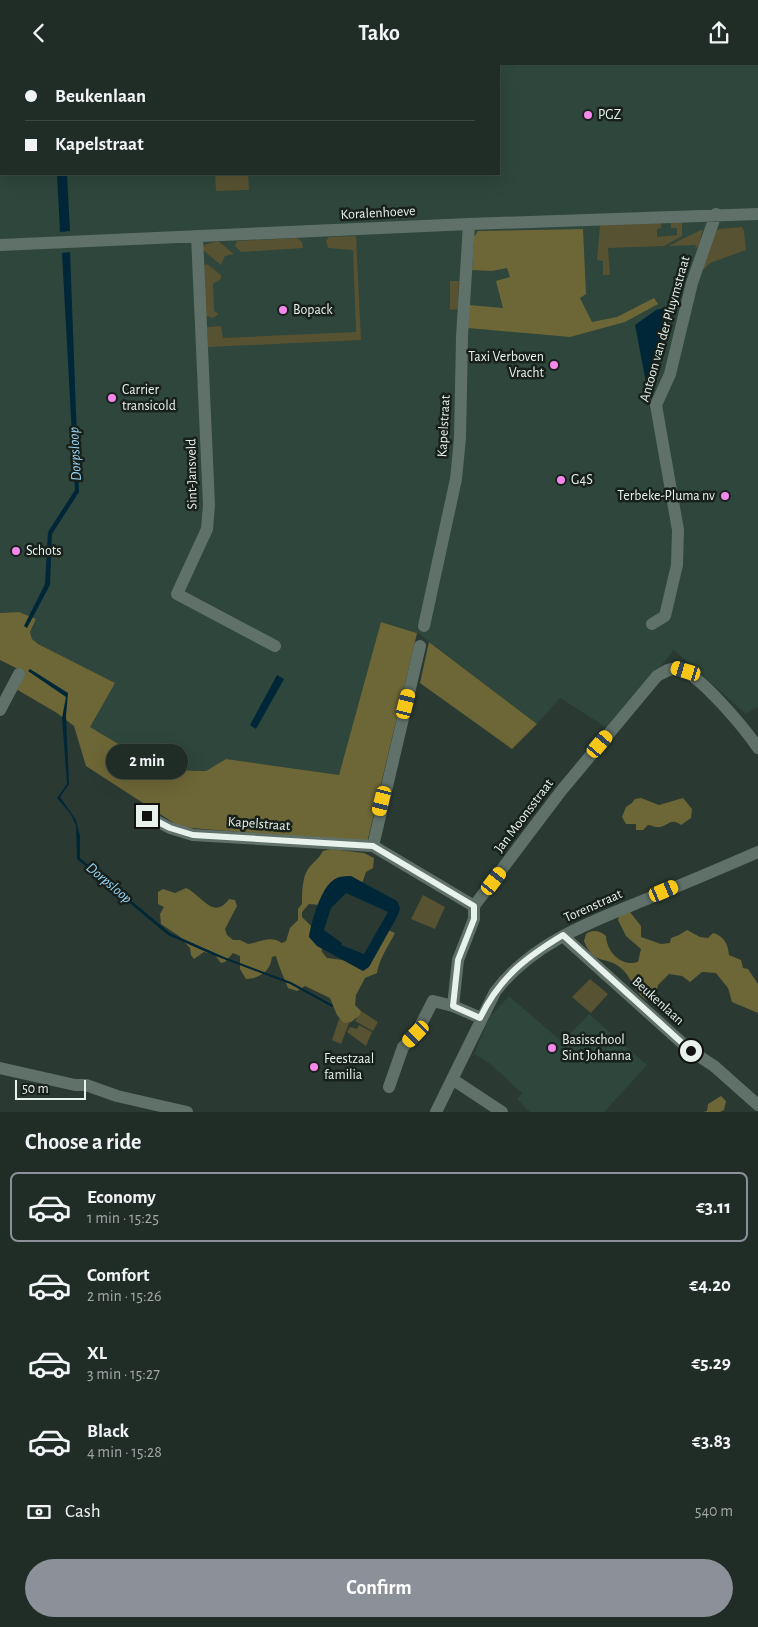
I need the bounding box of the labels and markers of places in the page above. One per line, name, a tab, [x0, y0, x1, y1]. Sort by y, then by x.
place label: PGZ	[598, 108, 621, 122]
marker: PGZ	[582, 109, 594, 121]
place label: Bopack	[293, 303, 333, 317]
marker: Bopack	[277, 304, 289, 316]
place label: Taxi Verboven Vracht	[468, 350, 545, 380]
marker: Taxi Verboven Vracht	[548, 359, 560, 371]
place label: Carrier transicold	[122, 383, 176, 413]
marker: Carrier transicold	[106, 392, 118, 404]
place label: G4S	[571, 473, 593, 487]
marker: G4S	[555, 474, 567, 486]
place label: Terbeke-Pluma nv	[617, 489, 715, 503]
marker: Terbeke-Pluma nv	[719, 490, 731, 502]
place label: Schots	[26, 544, 62, 558]
marker: Schots	[10, 545, 22, 557]
place label: Basisschool Sint Johanna	[562, 1033, 632, 1063]
marker: Basisschool Sint Johanna	[546, 1042, 558, 1054]
place label: Feestzaal familia	[324, 1052, 374, 1082]
marker: Feestzaal familia	[308, 1061, 320, 1073]

